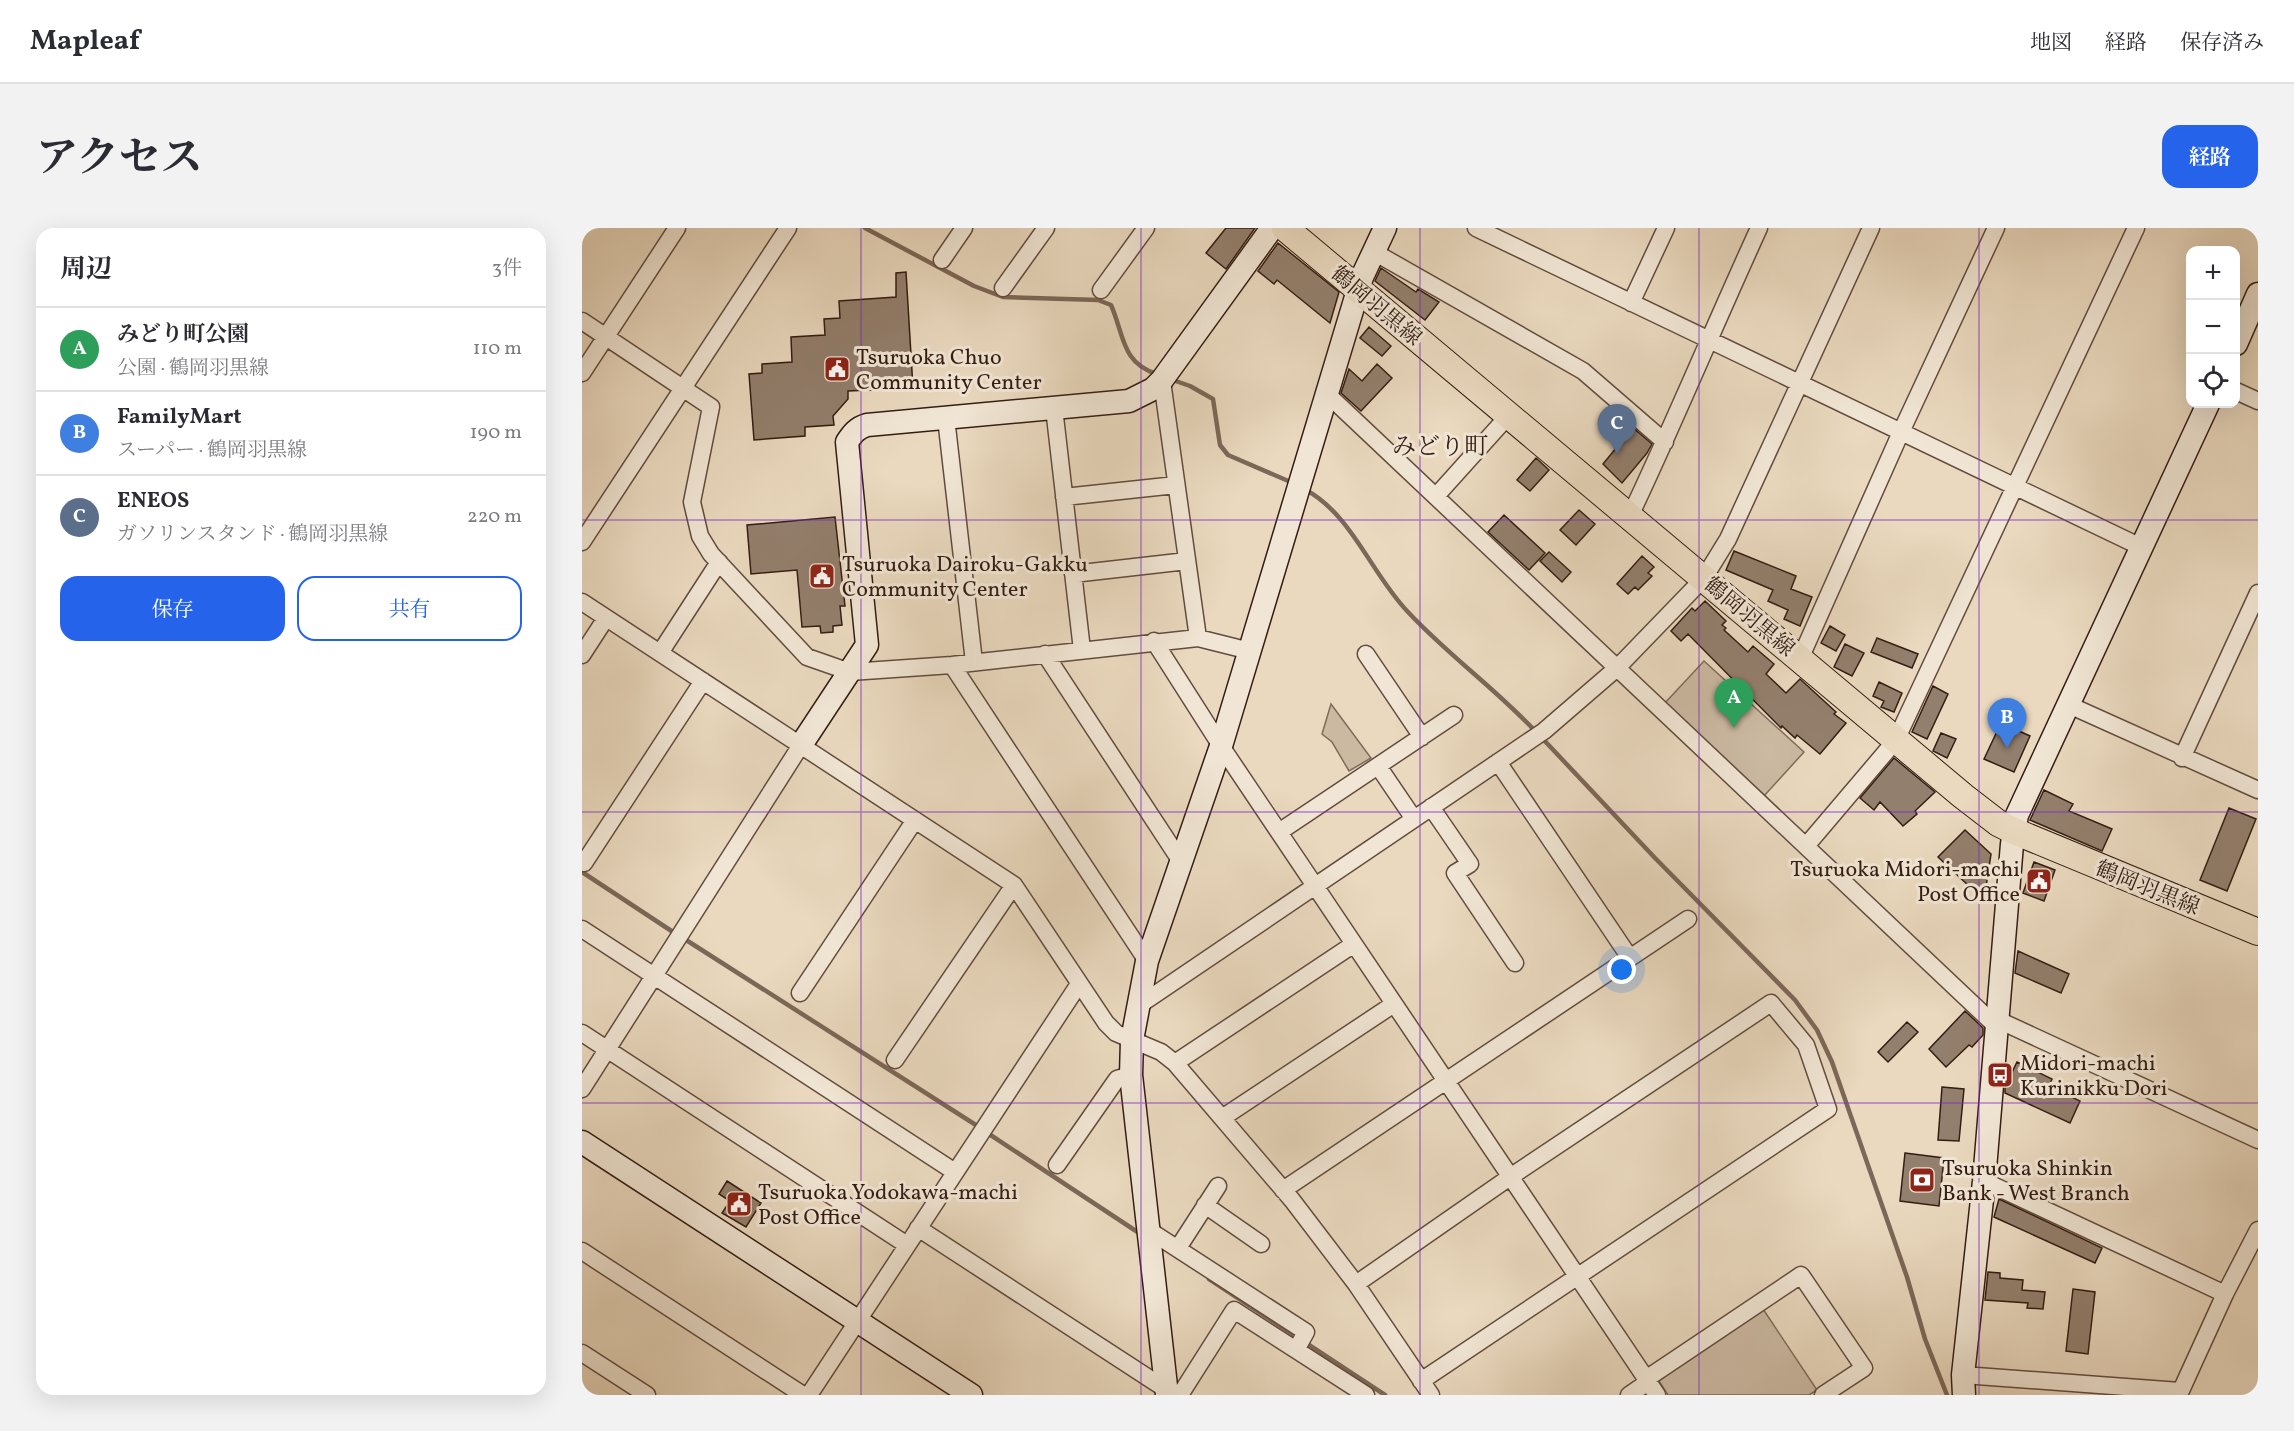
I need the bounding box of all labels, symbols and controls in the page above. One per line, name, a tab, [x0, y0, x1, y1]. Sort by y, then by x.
text: Mapleaf	[30, 22, 140, 61]
text: 地図	[2030, 29, 2072, 58]
text: 経路	[2105, 29, 2147, 58]
text: 保存済み	[2180, 29, 2264, 58]
button: 経路	[2162, 125, 2258, 188]
text: アクセス	[36, 131, 203, 190]
map controls	[2186, 246, 2240, 408]
button: +	[2186, 246, 2240, 300]
text: 周辺	[60, 252, 112, 288]
text: 3件	[492, 255, 522, 283]
street label: 鶴岡羽黒線	[1323, 260, 1427, 354]
button: −	[2186, 300, 2240, 354]
text: みどり町公園	[117, 320, 249, 351]
text: A	[72, 335, 87, 363]
text: 110 m	[473, 335, 522, 363]
place label: Tsuruoka Chuo Community Center	[856, 343, 1042, 399]
public building icon: Tsuruoka Chuo Community Center	[822, 354, 852, 384]
button: locate	[2186, 354, 2240, 408]
text: 公園 · 鶴岡羽黒線	[117, 355, 269, 383]
text: FamilyMart	[117, 402, 242, 433]
pin: C	[1598, 404, 1636, 454]
text: B	[73, 419, 86, 447]
text: 190 m	[470, 419, 522, 447]
district label: みどり町	[1392, 431, 1488, 465]
text: スーパー · 鶴岡羽黒線	[117, 437, 307, 465]
text: ENEOS	[117, 486, 189, 517]
text: C	[73, 503, 86, 531]
text: 220 m	[467, 503, 522, 531]
text: ガソリンスタンド · 鶴岡羽黒線	[117, 521, 388, 549]
place label: Tsuruoka Dairoku-Gakku Community Center	[842, 550, 1088, 606]
public building icon: Tsuruoka Dairoku-Gakku Community Center	[807, 561, 837, 591]
street label: 鶴岡羽黒線	[1696, 571, 1800, 665]
button: 保存	[60, 576, 285, 641]
button: 共有	[297, 576, 522, 641]
pin: A	[1714, 678, 1754, 728]
pin: B	[1988, 698, 2026, 748]
street label: 鶴岡羽黒線	[2090, 854, 2204, 924]
place label: Tsuruoka Midori-machi Post Office	[1790, 855, 2020, 911]
public building icon: Tsuruoka Midori-machi Post Office	[2024, 866, 2054, 896]
your location	[1607, 955, 1636, 984]
place label: Midori-machi Kurinikku Dori	[2020, 1049, 2167, 1105]
bus stop icon: Midori-machi Kurinikku Dori	[1985, 1060, 2015, 1090]
place label: Tsuruoka Shinkin Bank - West Branch	[1942, 1154, 2130, 1210]
bank icon: Tsuruoka Shinkin Bank - West Branch	[1907, 1165, 1937, 1195]
place label: Tsuruoka Yodokawa-machi Post Office	[758, 1178, 1018, 1234]
public building icon: Tsuruoka Yodokawa-machi Post Office	[724, 1189, 754, 1219]

